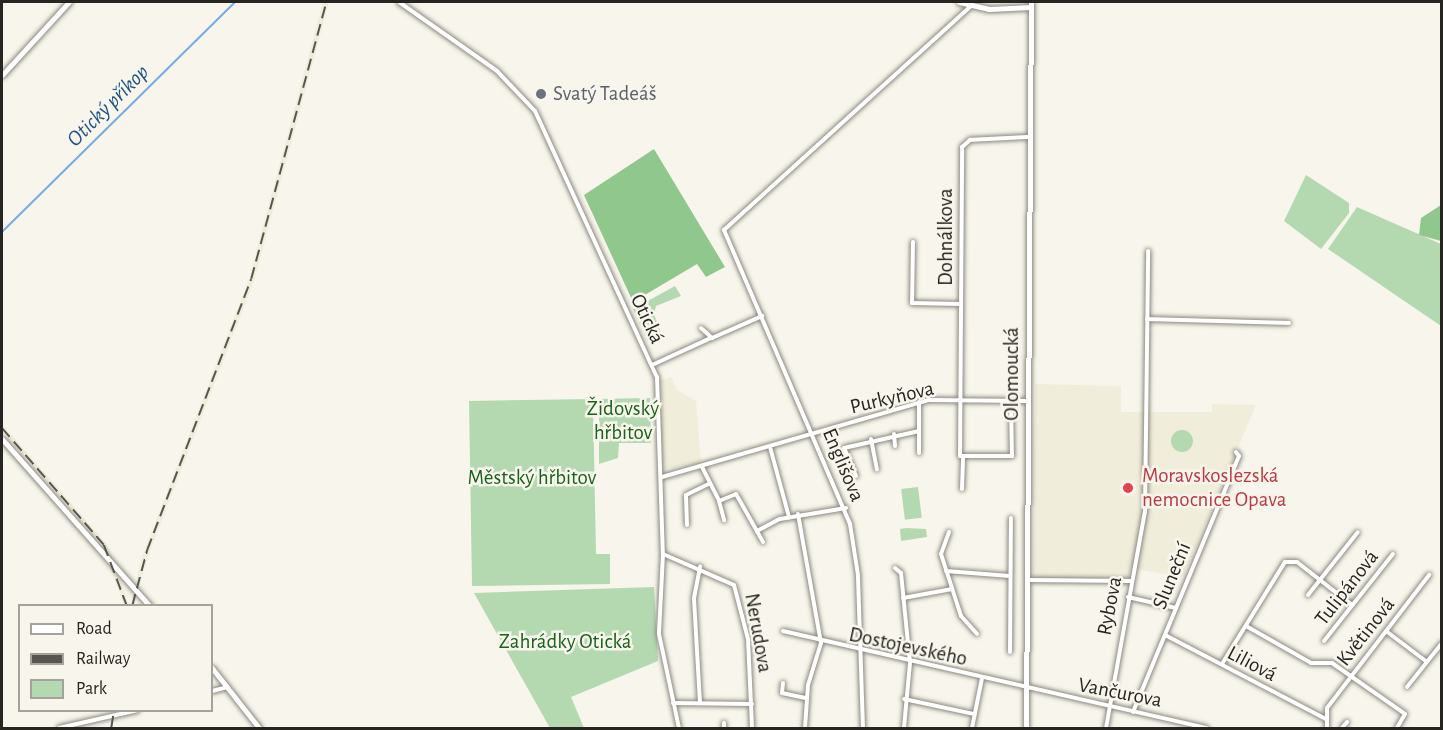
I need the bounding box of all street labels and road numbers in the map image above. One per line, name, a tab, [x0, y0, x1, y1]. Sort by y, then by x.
street label: Dohnálkova	[933, 188, 959, 286]
street label: Otická	[625, 290, 669, 348]
street label: Olomoucká	[999, 327, 1025, 421]
street label: Purkyňova	[847, 376, 937, 420]
street label: Englišova	[816, 425, 870, 505]
street label: Sluneční	[1147, 539, 1197, 613]
street label: Tulipánová	[1310, 545, 1384, 631]
street label: Rybova	[1092, 575, 1128, 637]
street label: Nerudova	[739, 591, 777, 675]
street label: Květinová	[1331, 593, 1401, 671]
street label: Dostojevského	[846, 622, 970, 672]
street label: Liliová	[1223, 641, 1281, 687]
street label: Vančurova	[1076, 673, 1164, 713]

